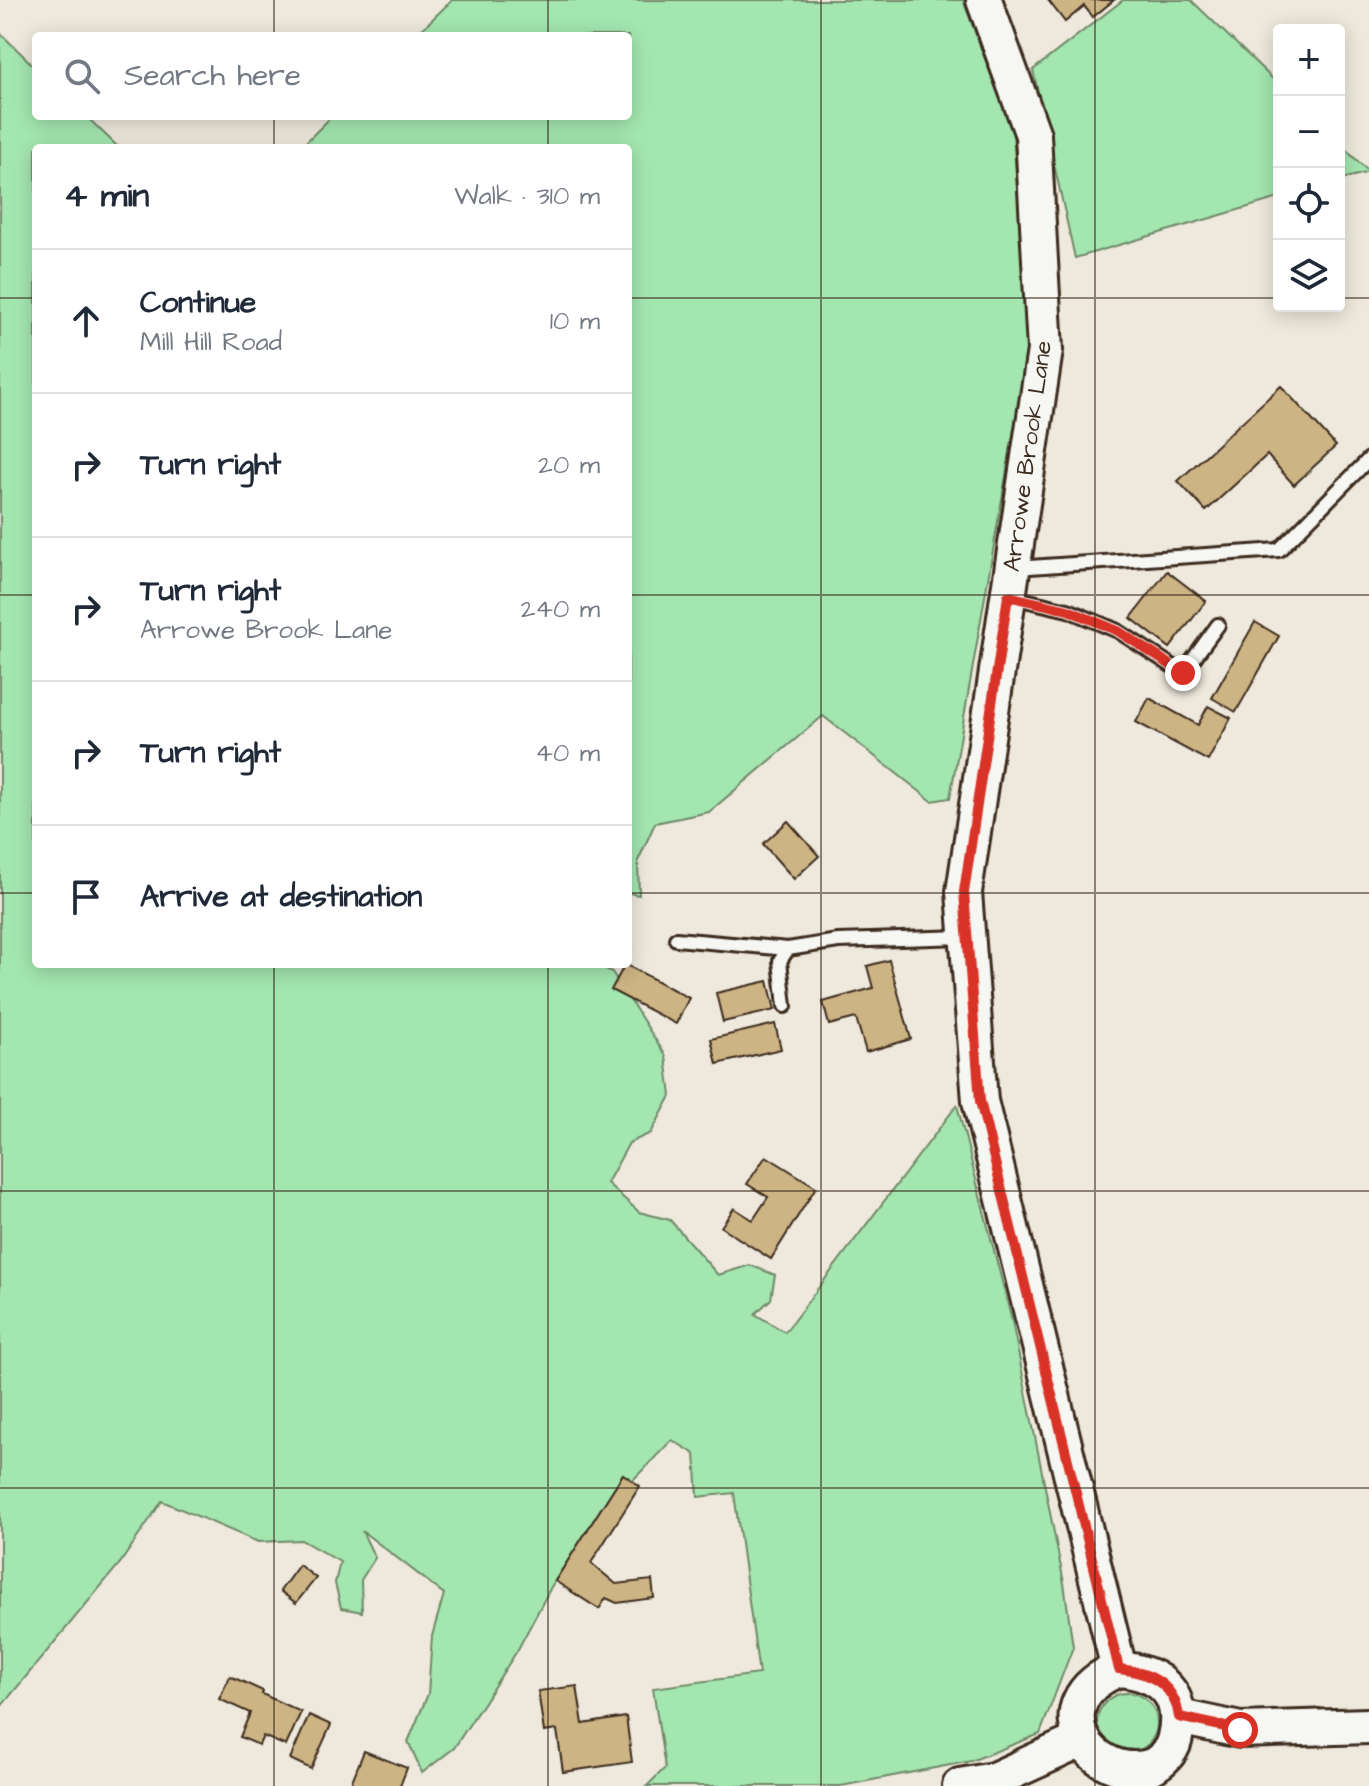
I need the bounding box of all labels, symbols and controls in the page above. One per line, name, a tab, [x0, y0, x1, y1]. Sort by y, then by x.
map controls	[1273, 24, 1345, 312]
button: +	[1273, 24, 1345, 96]
search box	[32, 32, 632, 120]
icon: search	[60, 54, 104, 98]
text: Search here	[124, 55, 301, 97]
button: −	[1273, 96, 1345, 168]
button: locate	[1273, 168, 1345, 240]
text: 4 min	[64, 172, 149, 220]
text: Walk · 310 m	[454, 178, 600, 214]
button: layers	[1273, 240, 1345, 312]
text: Continue	[140, 282, 256, 324]
icon: ahead	[64, 299, 108, 343]
text: 10 m	[550, 303, 600, 339]
text: Mill Hill Road	[140, 324, 282, 360]
street label: Arrowe Brook Lane	[995, 338, 1061, 574]
icon: right	[64, 443, 108, 487]
text: Turn right	[140, 444, 281, 486]
text: 20 m	[538, 447, 600, 483]
text: Turn right	[140, 570, 281, 612]
icon: right	[64, 587, 108, 631]
text: 240 m	[520, 591, 600, 627]
text: Arrowe Brook Lane	[140, 612, 392, 648]
route end	[1165, 655, 1201, 691]
icon: right	[64, 731, 108, 775]
text: Turn right	[140, 732, 281, 774]
text: 40 m	[535, 735, 600, 771]
icon: arrive	[64, 875, 108, 919]
text: Arrive at destination	[140, 876, 422, 918]
route start	[1222, 1712, 1258, 1748]

